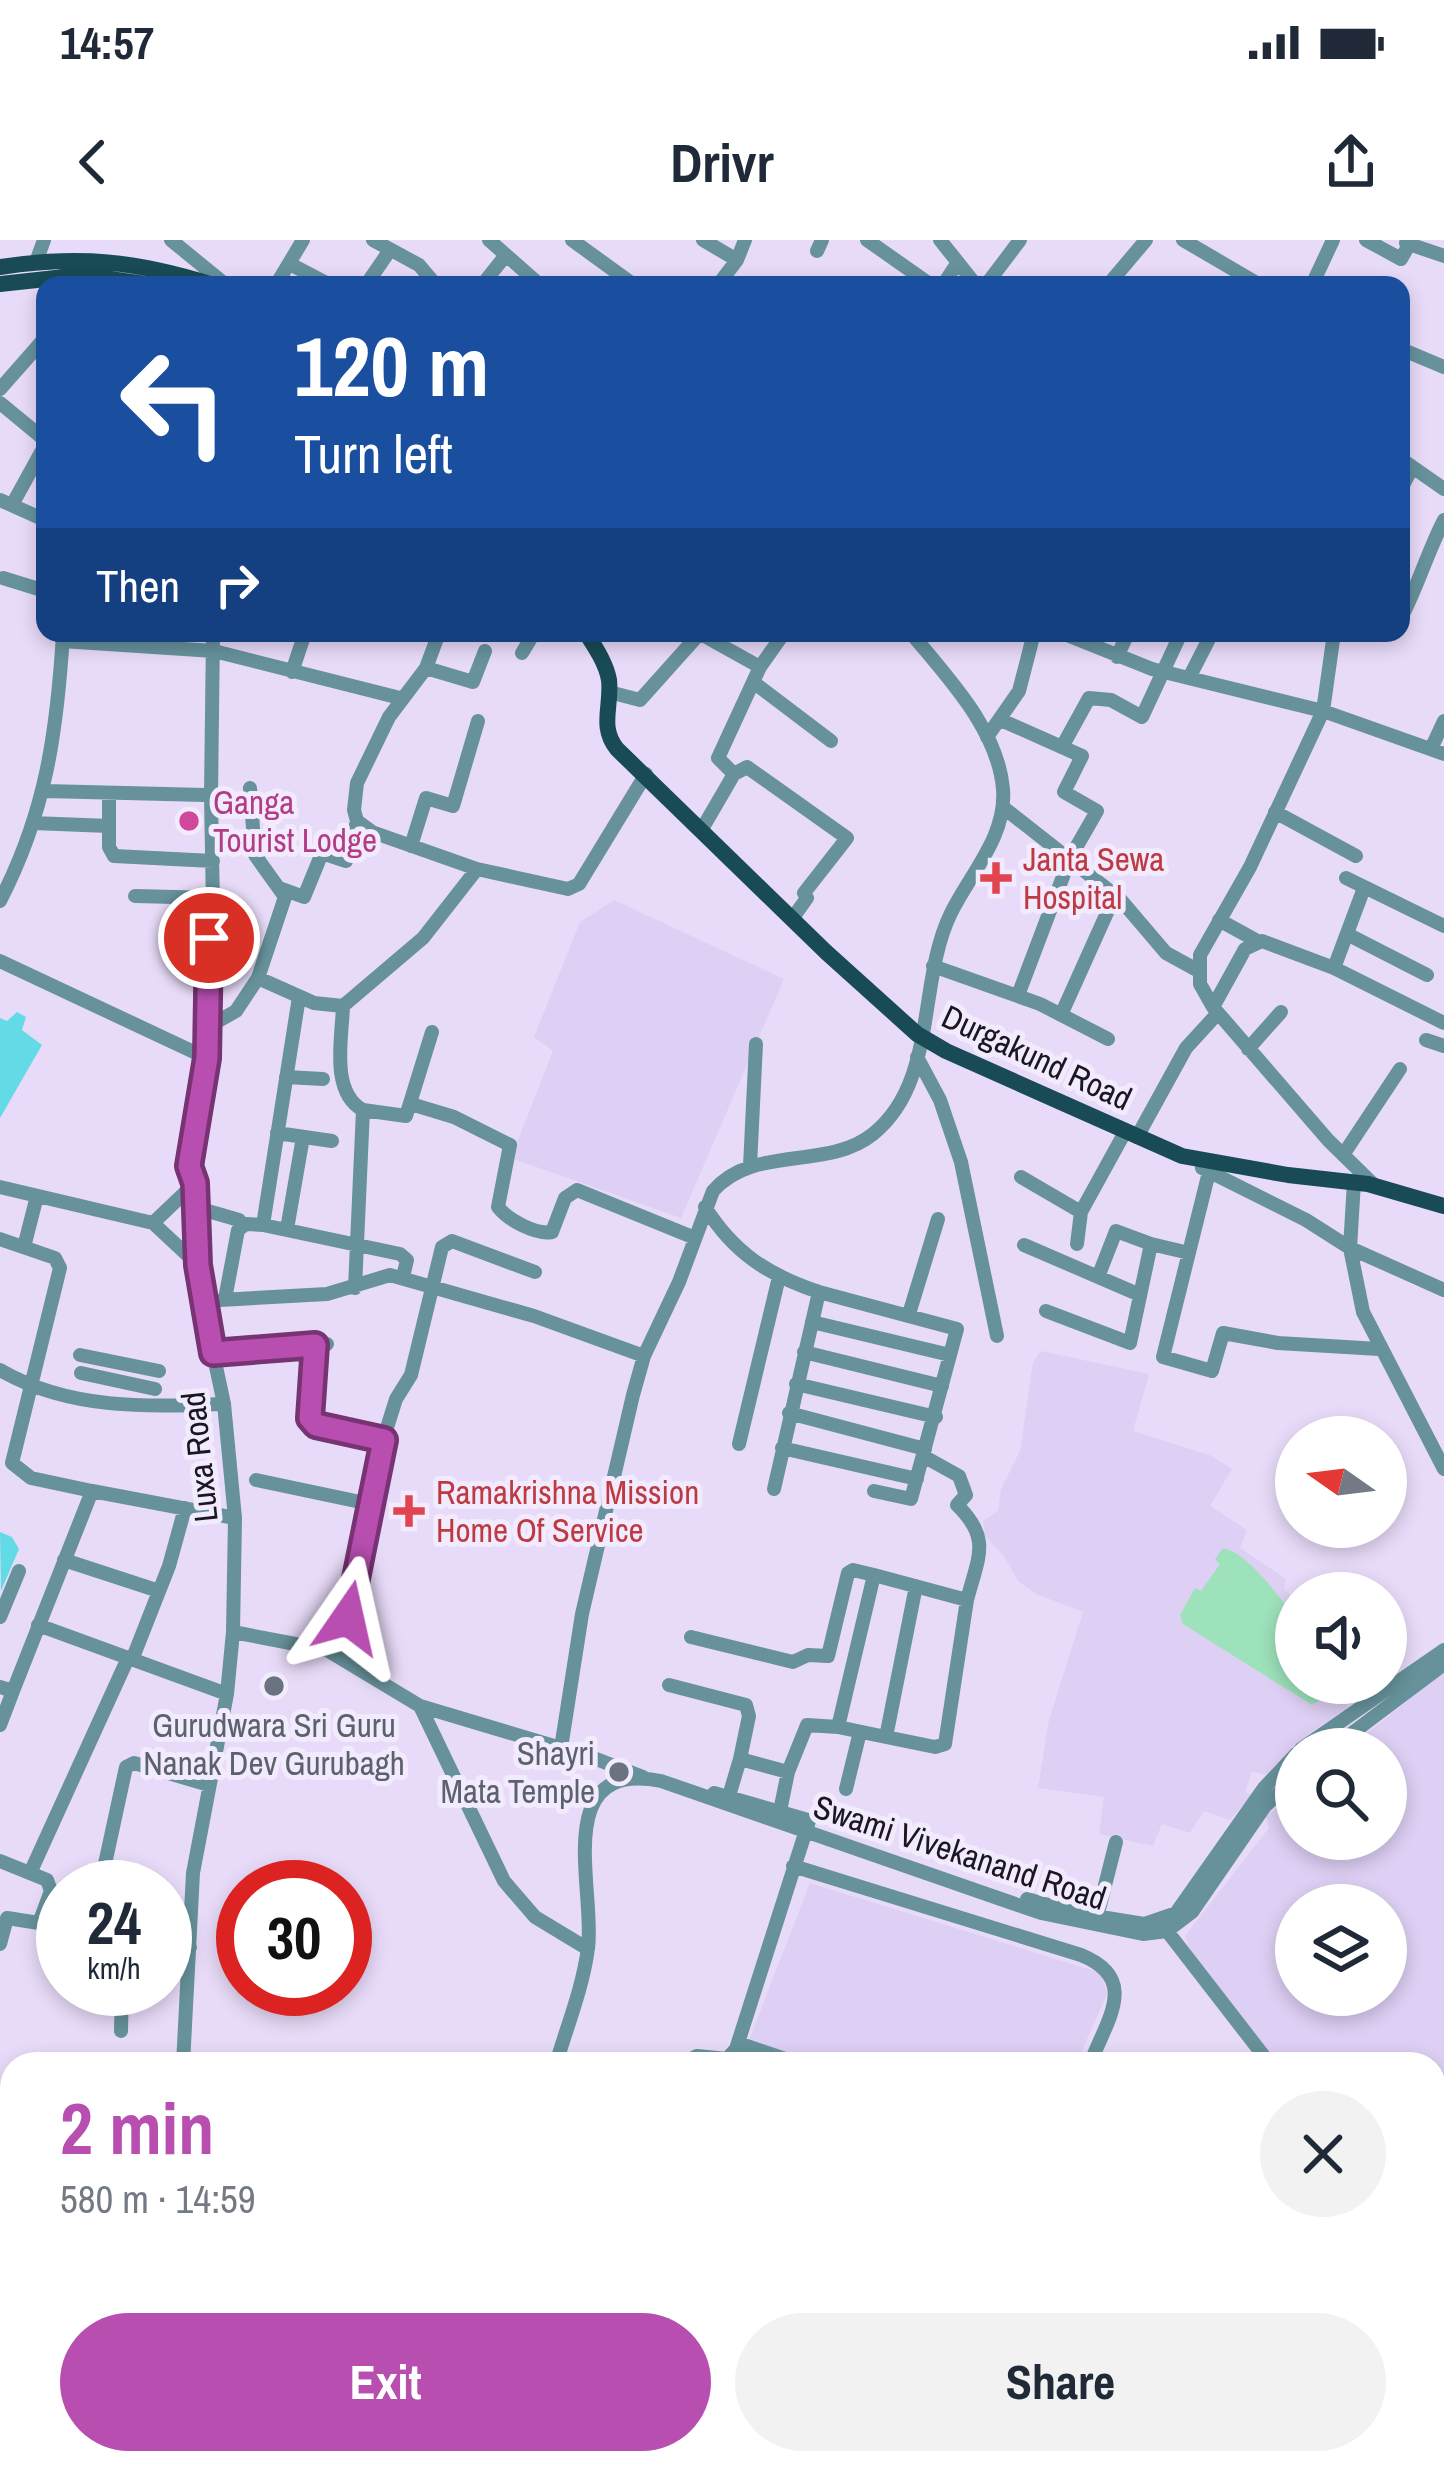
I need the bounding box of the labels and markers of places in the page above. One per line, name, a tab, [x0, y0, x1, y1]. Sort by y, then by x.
place label: Ganga Tourist Lodge	[213, 780, 377, 862]
marker: Ganga Tourist Lodge	[176, 808, 202, 834]
place label: Janta Sewa Hospital	[1023, 837, 1164, 919]
marker: Janta Sewa Hospital	[980, 862, 1012, 894]
pin	[158, 887, 260, 989]
place label: Ramakrishna Mission Home Of Service	[436, 1470, 699, 1552]
marker: Ramakrishna Mission Home Of Service	[393, 1495, 425, 1527]
marker: Gurudwara Sri Guru Nanak Dev Gurubagh	[261, 1673, 287, 1699]
place label: Gurudwara Sri Guru Nanak Dev Gurubagh	[143, 1703, 405, 1785]
place label: Shayri Mata Temple	[441, 1731, 595, 1813]
marker: Shayri Mata Temple	[606, 1759, 632, 1785]

